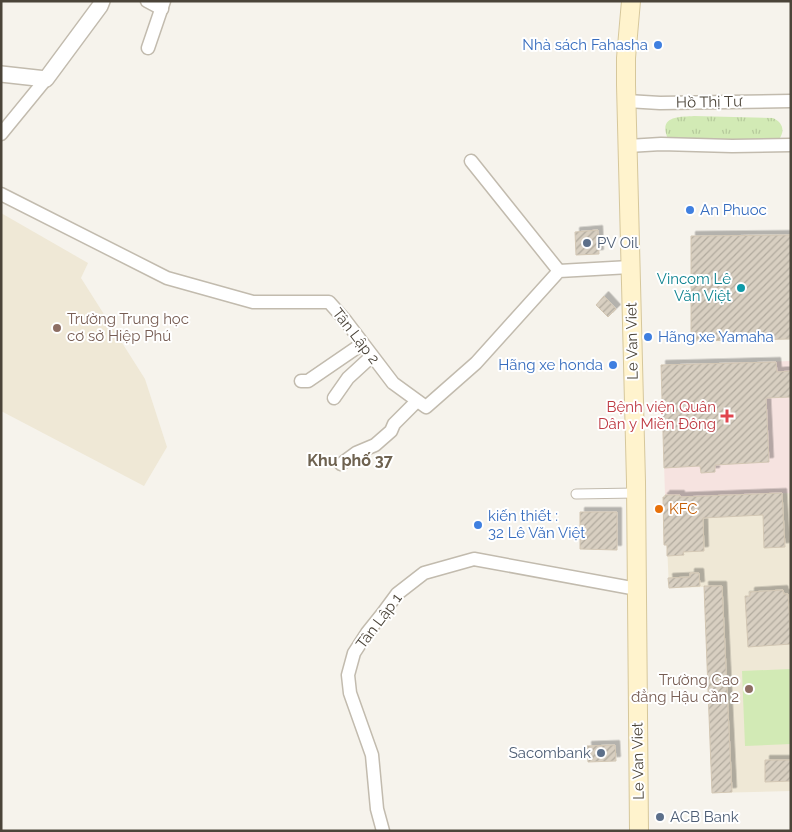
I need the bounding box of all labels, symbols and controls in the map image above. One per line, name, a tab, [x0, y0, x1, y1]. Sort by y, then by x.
place label: Nhà sách Fahasha	[522, 36, 648, 54]
marker: Nhà sách Fahasha	[652, 39, 664, 51]
street label: Hồ Thị Tư	[676, 92, 743, 112]
place label: An Phuoc	[700, 201, 767, 219]
marker: An Phuoc	[684, 204, 696, 216]
place label: PV Oil	[597, 234, 639, 252]
marker: PV Oil	[581, 237, 593, 249]
place label: Vincom Lê Văn Việt	[657, 270, 731, 305]
marker: Vincom Lê Văn Việt	[735, 282, 747, 294]
street label: Le Van Viet	[622, 302, 642, 380]
street label: Tân Lập 2	[329, 304, 384, 368]
place label: Trường Trung học cơ sở Hiệp Phú	[67, 310, 189, 345]
marker: Trường Trung học cơ sở Hiệp Phú	[51, 322, 63, 334]
place label: Hãng xe Yamaha	[658, 328, 774, 346]
marker: Hãng xe Yamaha	[642, 331, 654, 343]
place label: Hãng xe honda	[498, 356, 603, 374]
marker: Hãng xe honda	[607, 359, 619, 371]
place label: Bệnh viện Quân Dân y Miền Đông	[598, 398, 716, 433]
marker: Bệnh viện Quân Dân y Miền Đông	[720, 409, 734, 423]
district label: Khu phố 37	[307, 451, 393, 470]
place label: KFC	[669, 500, 698, 518]
marker: KFC	[653, 503, 665, 515]
place label: kiến thiết : 32 Lê Văn Việt	[488, 507, 585, 542]
marker: kiến thiết : 32 Lê Văn Việt	[472, 519, 484, 531]
street label: Tân Lập 1	[352, 589, 406, 652]
place label: Trường Cao đẳng Hậu cần 2	[631, 671, 739, 706]
marker: Trường Cao đẳng Hậu cần 2	[743, 683, 755, 695]
street label: Le Van Viet	[628, 722, 648, 800]
place label: Sacombank	[509, 744, 591, 762]
marker: Sacombank	[595, 747, 607, 759]
place label: ACB Bank	[670, 808, 739, 826]
marker: ACB Bank	[654, 811, 666, 823]

